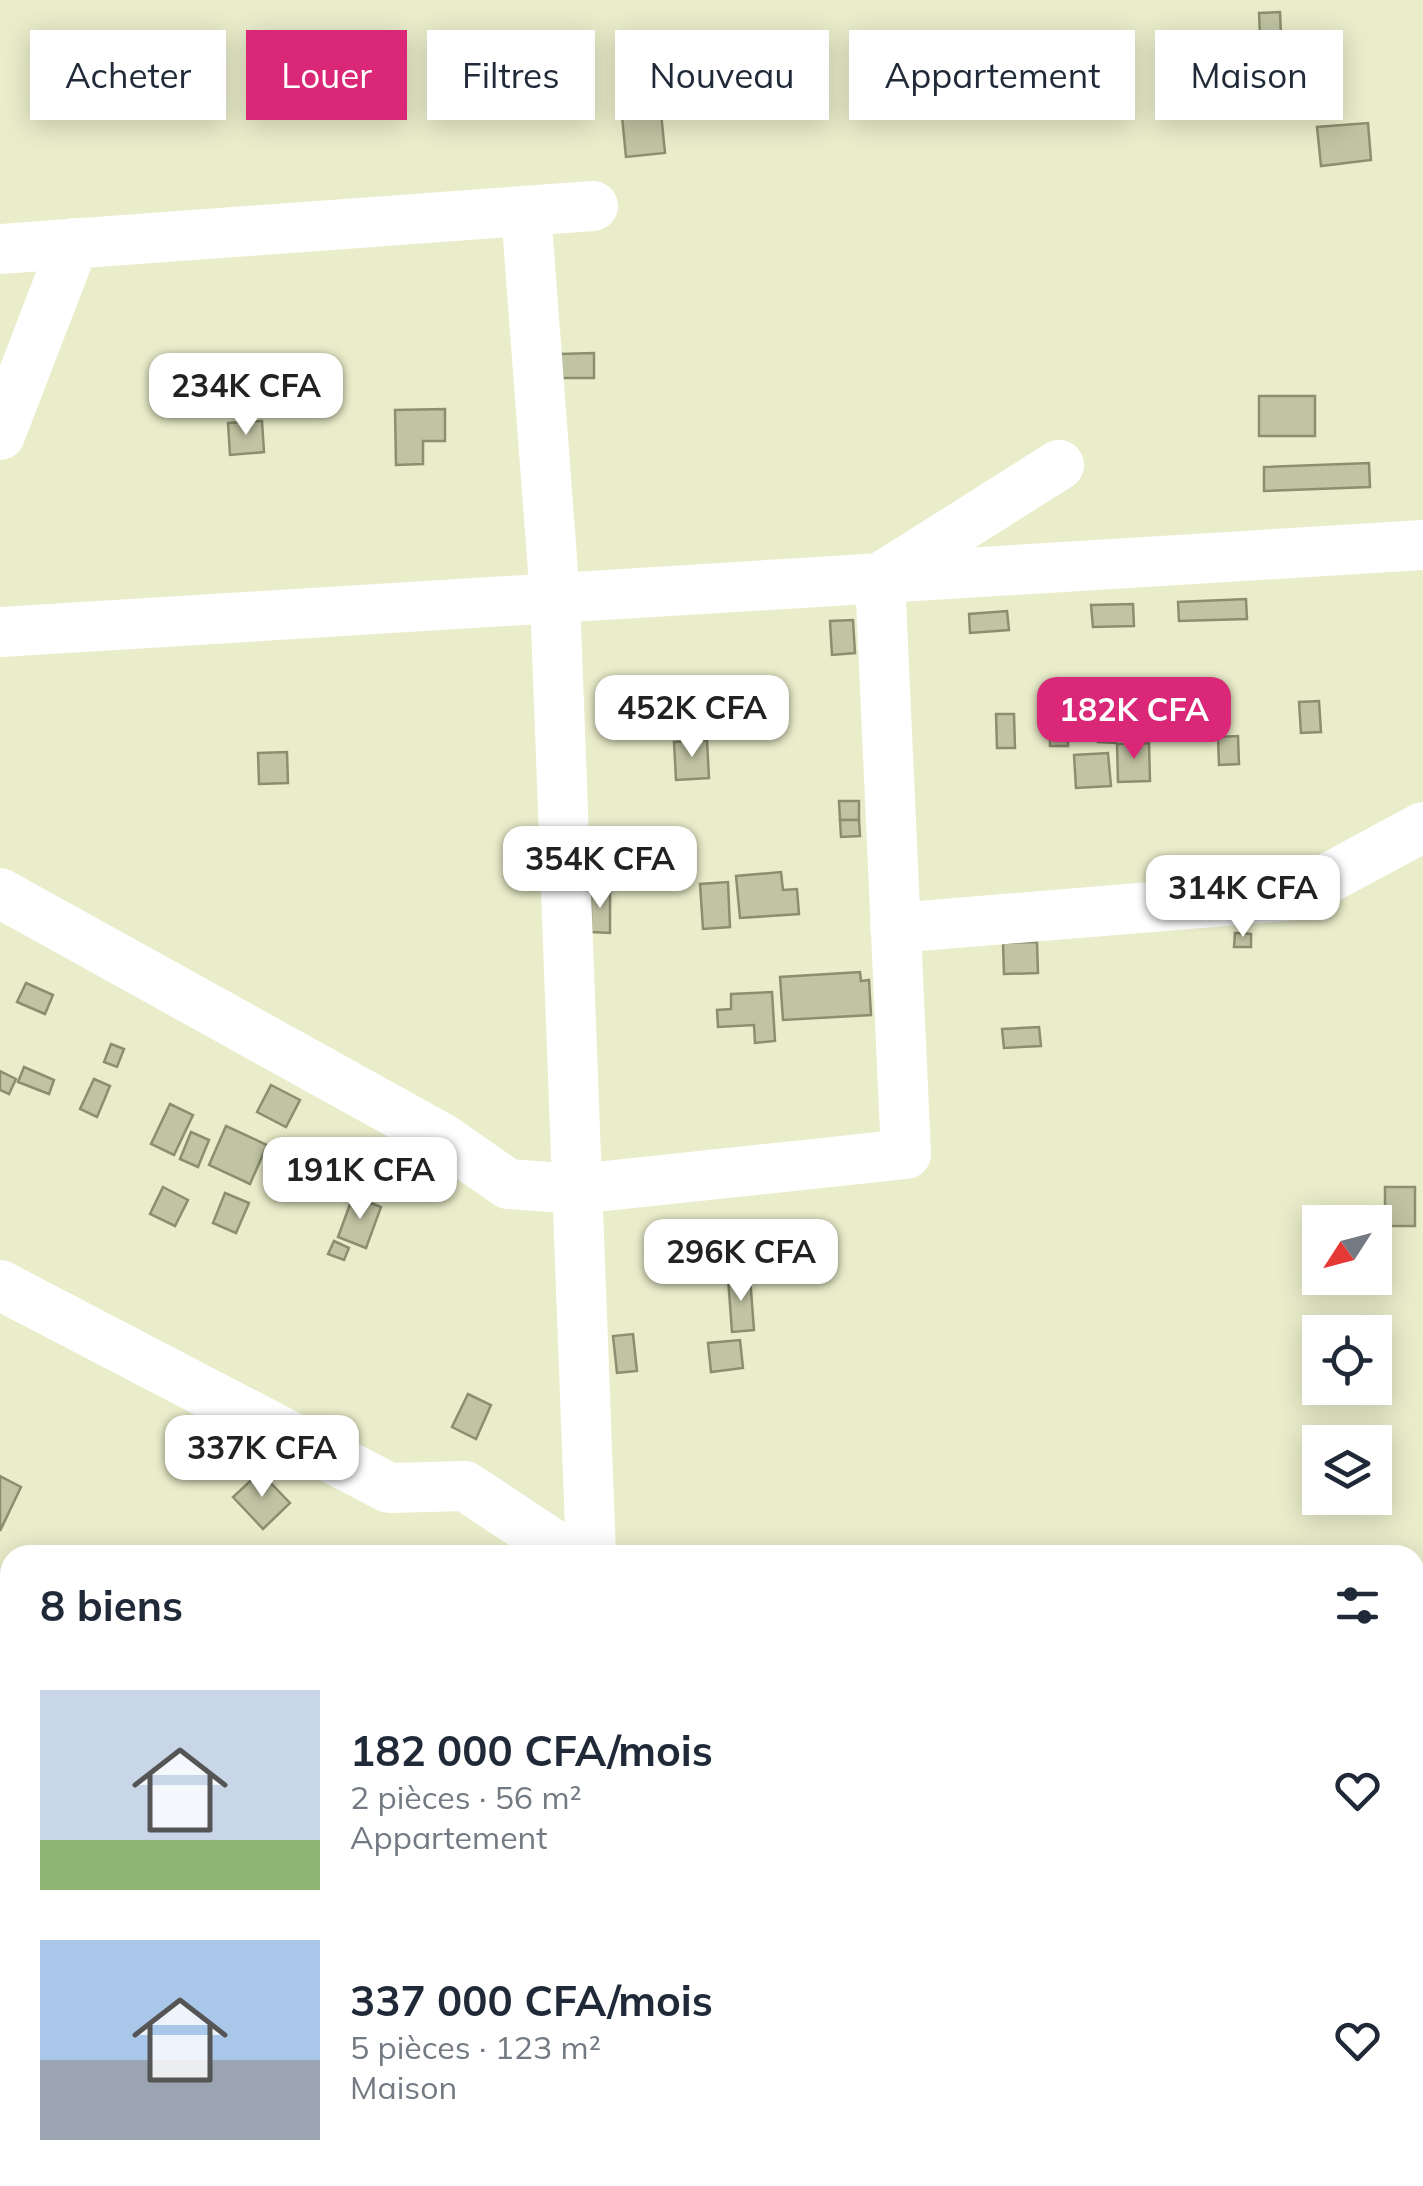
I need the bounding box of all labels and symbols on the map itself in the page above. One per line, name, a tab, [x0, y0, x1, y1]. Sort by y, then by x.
pin: 234K CFA	[143, 353, 349, 438]
pin: 452K CFA	[589, 675, 795, 760]
pin: 182K CFA	[1031, 677, 1237, 762]
pin: 354K CFA	[497, 826, 703, 911]
pin: 314K CFA	[1140, 855, 1346, 940]
pin: 191K CFA	[257, 1137, 463, 1222]
north arrow	[1302, 1205, 1392, 1295]
pin: 296K CFA	[638, 1219, 844, 1304]
pin: 337K CFA	[159, 1415, 365, 1500]

